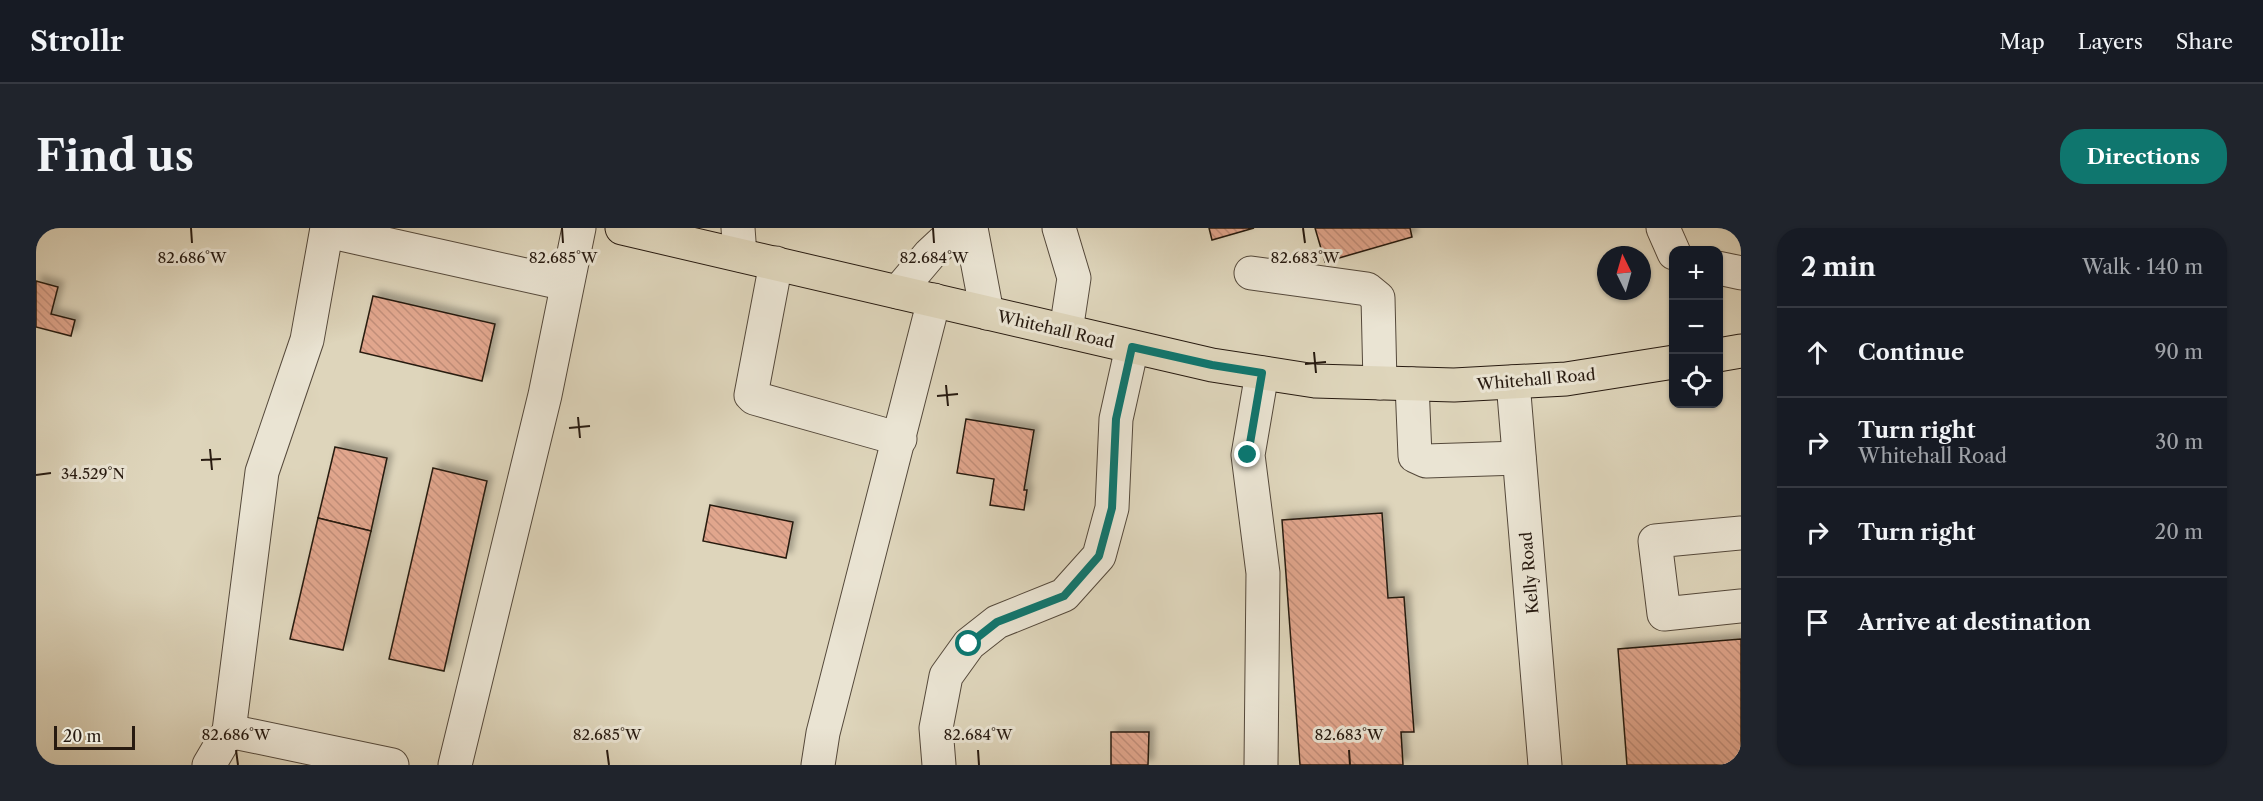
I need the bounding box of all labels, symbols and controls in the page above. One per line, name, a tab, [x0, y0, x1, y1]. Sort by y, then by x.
text: Strollr	[30, 24, 124, 58]
text: Map	[2000, 29, 2045, 54]
text: Layers	[2078, 29, 2143, 54]
text: Share	[2176, 29, 2233, 54]
button: Directions	[2060, 129, 2227, 184]
text: Find us	[36, 130, 194, 182]
north arrow	[1597, 246, 1651, 300]
map controls	[1669, 246, 1723, 408]
button: +	[1669, 246, 1723, 300]
text: 82.686°W	[157, 248, 227, 267]
text: 82.685°W	[529, 248, 598, 267]
text: 82.684°W	[899, 248, 969, 267]
text: 82.683°W	[1271, 248, 1340, 267]
text: 2 min	[1801, 251, 1876, 283]
text: Walk · 140 m	[2082, 255, 2203, 279]
button: −	[1669, 300, 1723, 354]
street label: Whitehall Road	[995, 306, 1117, 352]
icon: ahead	[1801, 336, 1834, 369]
text: Continue	[1858, 339, 1964, 366]
text: 90 m	[2155, 340, 2203, 364]
button: locate	[1669, 354, 1723, 408]
street label: Whitehall Road	[1475, 364, 1597, 394]
text: Turn right	[1858, 417, 1976, 444]
icon: right	[1801, 426, 1834, 459]
text: 30 m	[2155, 430, 2203, 454]
route end	[1234, 441, 1260, 467]
text: Whitehall Road	[1858, 444, 2007, 468]
text: 34.529°N	[61, 464, 125, 483]
icon: right	[1801, 516, 1834, 549]
text: Turn right	[1858, 519, 1976, 546]
text: 20 m	[2155, 520, 2203, 544]
street label: Kelly Road	[1515, 531, 1543, 615]
icon: arrive	[1801, 606, 1834, 639]
text: Arrive at destination	[1858, 609, 2091, 636]
route start	[955, 630, 981, 656]
scale bar	[54, 723, 135, 750]
text: 82.686°W	[201, 725, 271, 744]
text: 82.685°W	[573, 725, 642, 744]
text: 82.684°W	[943, 725, 1013, 744]
text: 82.683°W	[1315, 725, 1384, 744]
text: 20 m	[63, 726, 102, 746]

